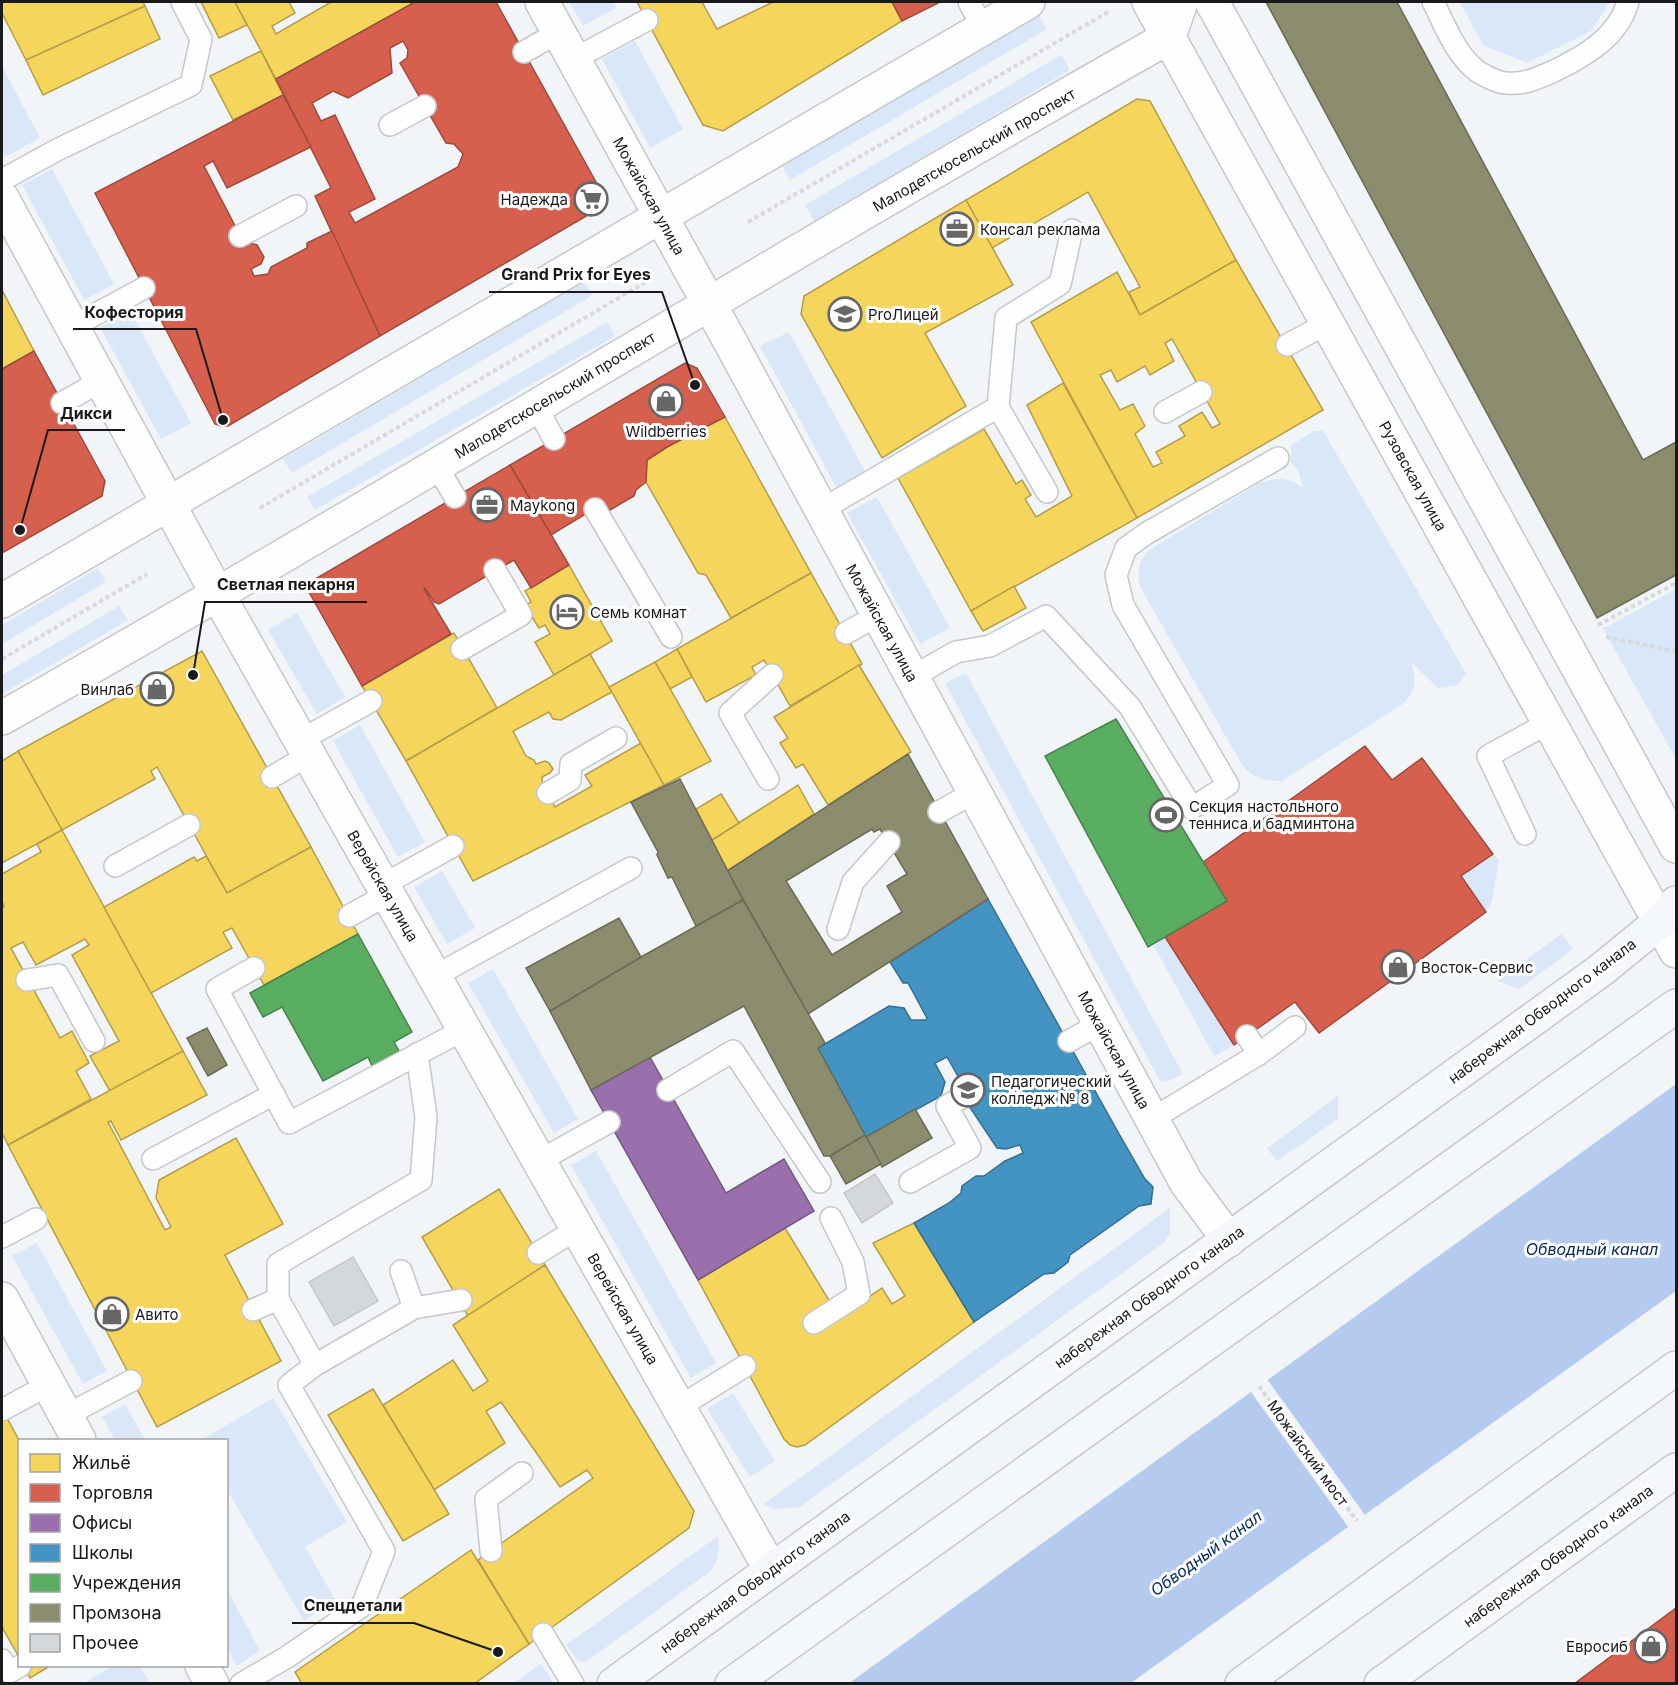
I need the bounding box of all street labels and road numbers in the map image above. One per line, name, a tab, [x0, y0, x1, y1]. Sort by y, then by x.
street label: Малодетскосельский проспект	[869, 84, 1079, 216]
street label: Можайская улица	[609, 134, 689, 258]
street label: Малодетскосельский проспект	[451, 327, 659, 463]
street label: Рузовская улица	[1375, 418, 1451, 534]
street label: Можайская улица	[842, 561, 922, 685]
street label: Верейская улица	[343, 827, 423, 945]
street label: набережная Обводного канала	[1444, 934, 1640, 1088]
street label: Можайская улица	[1074, 988, 1154, 1112]
street label: набережная Обводного канала	[1050, 1222, 1248, 1372]
street label: Верейская улица	[583, 1250, 663, 1368]
street label: Можайский мост	[1263, 1396, 1353, 1510]
street label: набережная Обводного канала	[1459, 1481, 1657, 1631]
street label: набережная Обводного канала	[656, 1507, 854, 1657]

